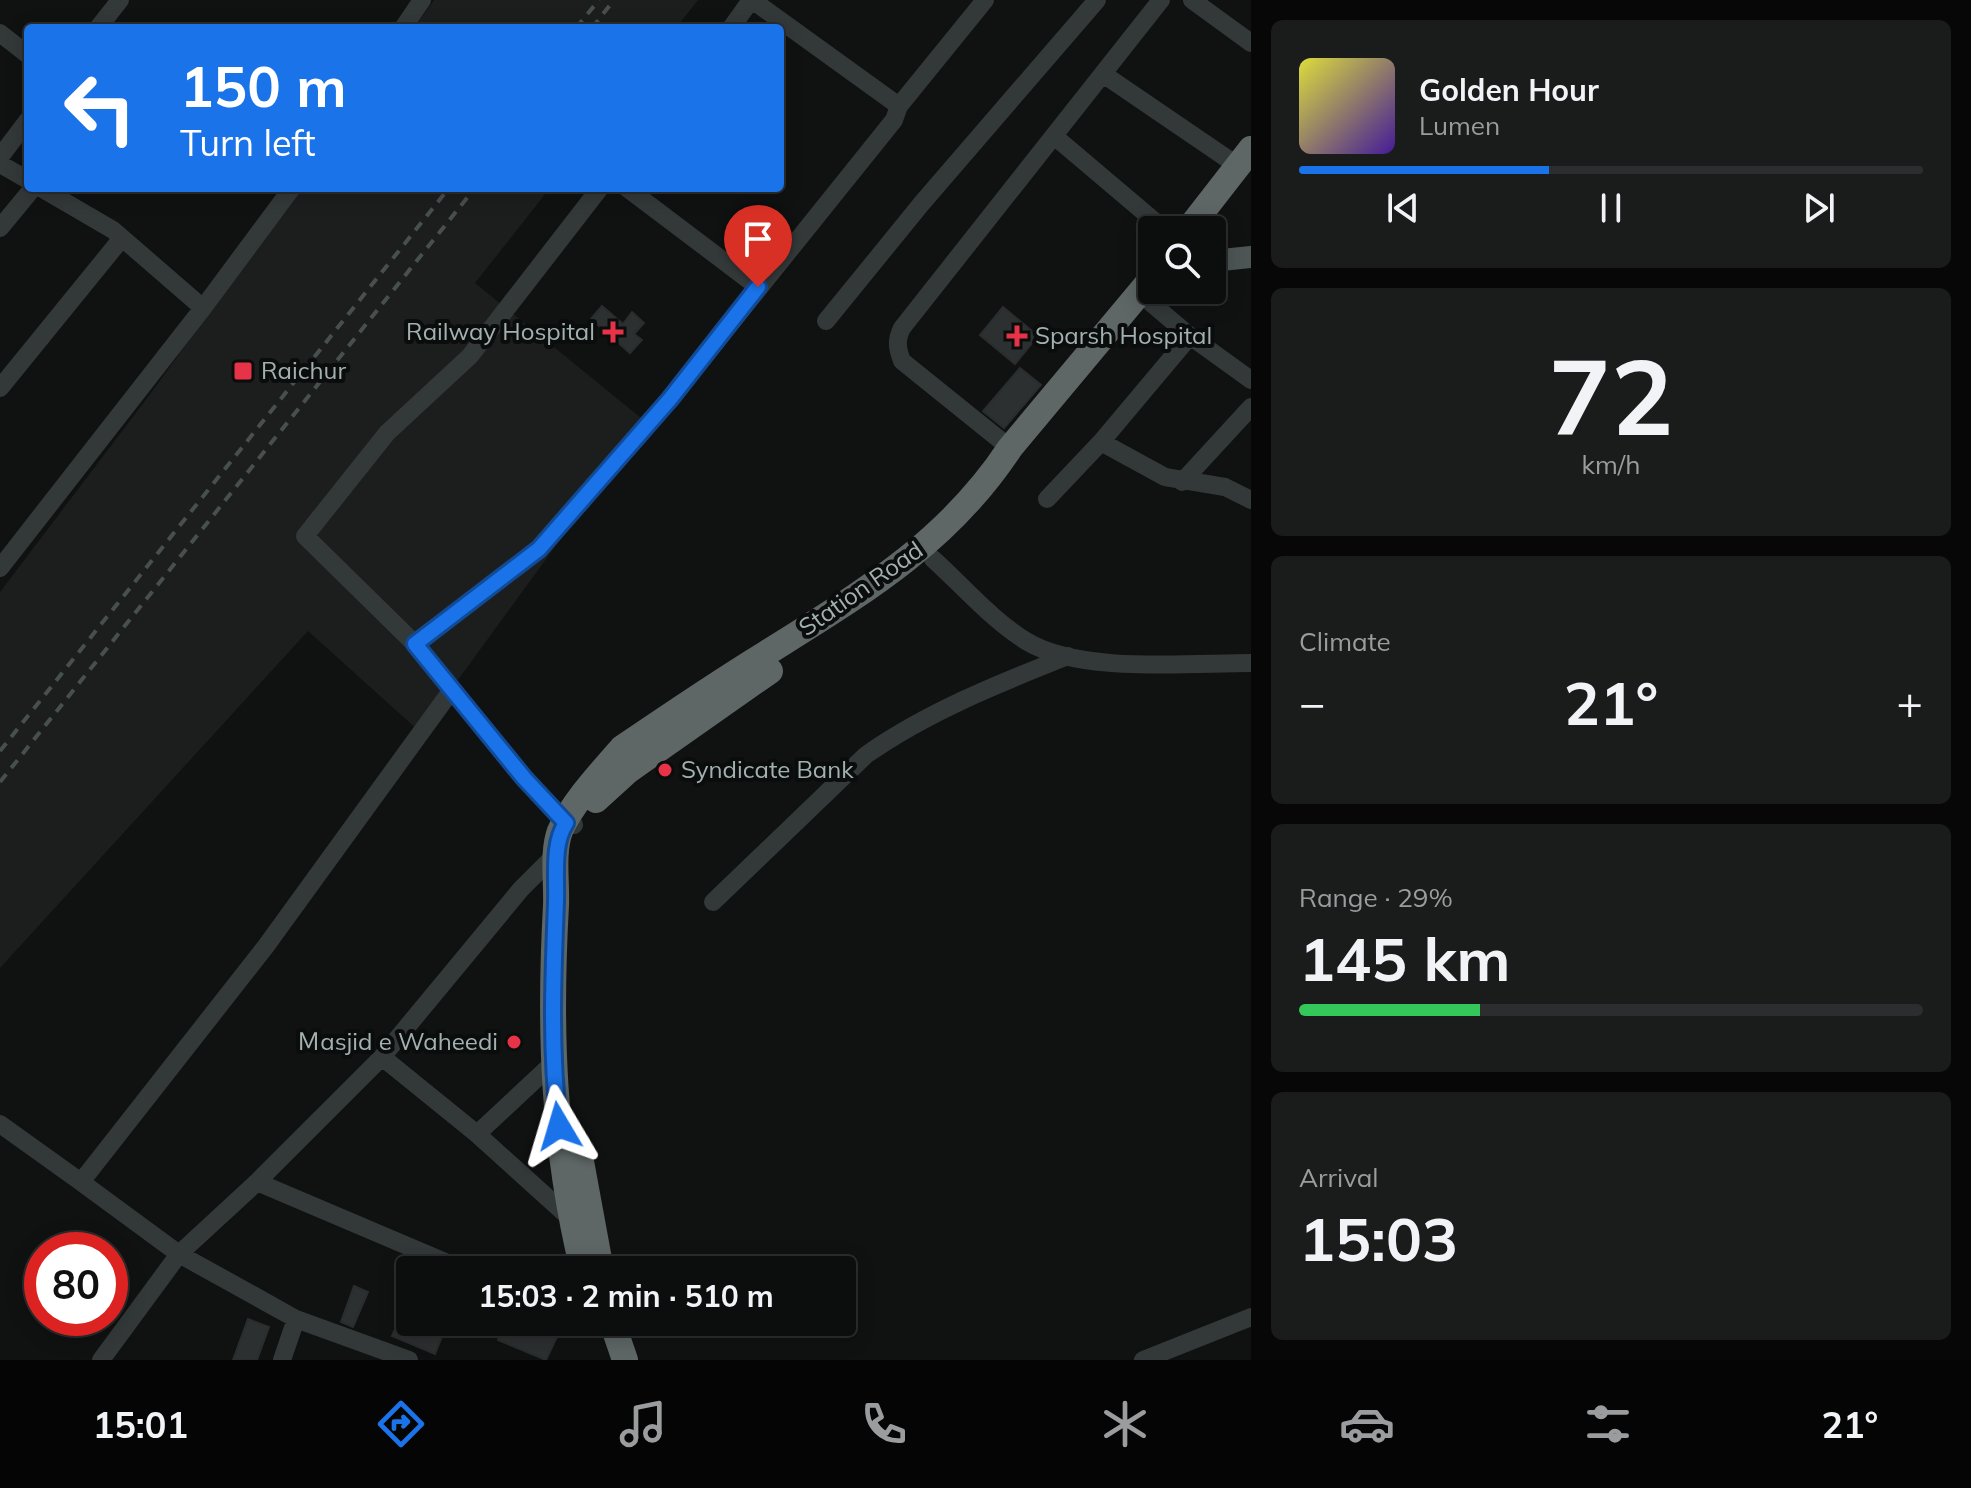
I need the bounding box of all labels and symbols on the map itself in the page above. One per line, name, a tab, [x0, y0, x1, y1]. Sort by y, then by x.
pin	[724, 205, 792, 287]
place label: Railway Hospital	[406, 316, 595, 346]
place label: Sparsh Hospital	[1035, 320, 1212, 350]
marker: Railway Hospital	[602, 321, 624, 343]
marker: Sparsh Hospital	[1006, 325, 1028, 347]
place label: Raichur	[261, 355, 346, 385]
marker: Raichur	[232, 360, 254, 382]
street label: Station Road	[793, 534, 928, 642]
place label: Syndicate Bank	[681, 754, 854, 784]
marker: Syndicate Bank	[656, 761, 674, 779]
place label: Ｍasjid e Waheedi	[296, 1026, 498, 1056]
marker: Ｍasjid e Waheedi	[505, 1033, 523, 1051]
position arrow	[517, 1084, 601, 1168]
speed limit sign: 80	[24, 1232, 128, 1336]

